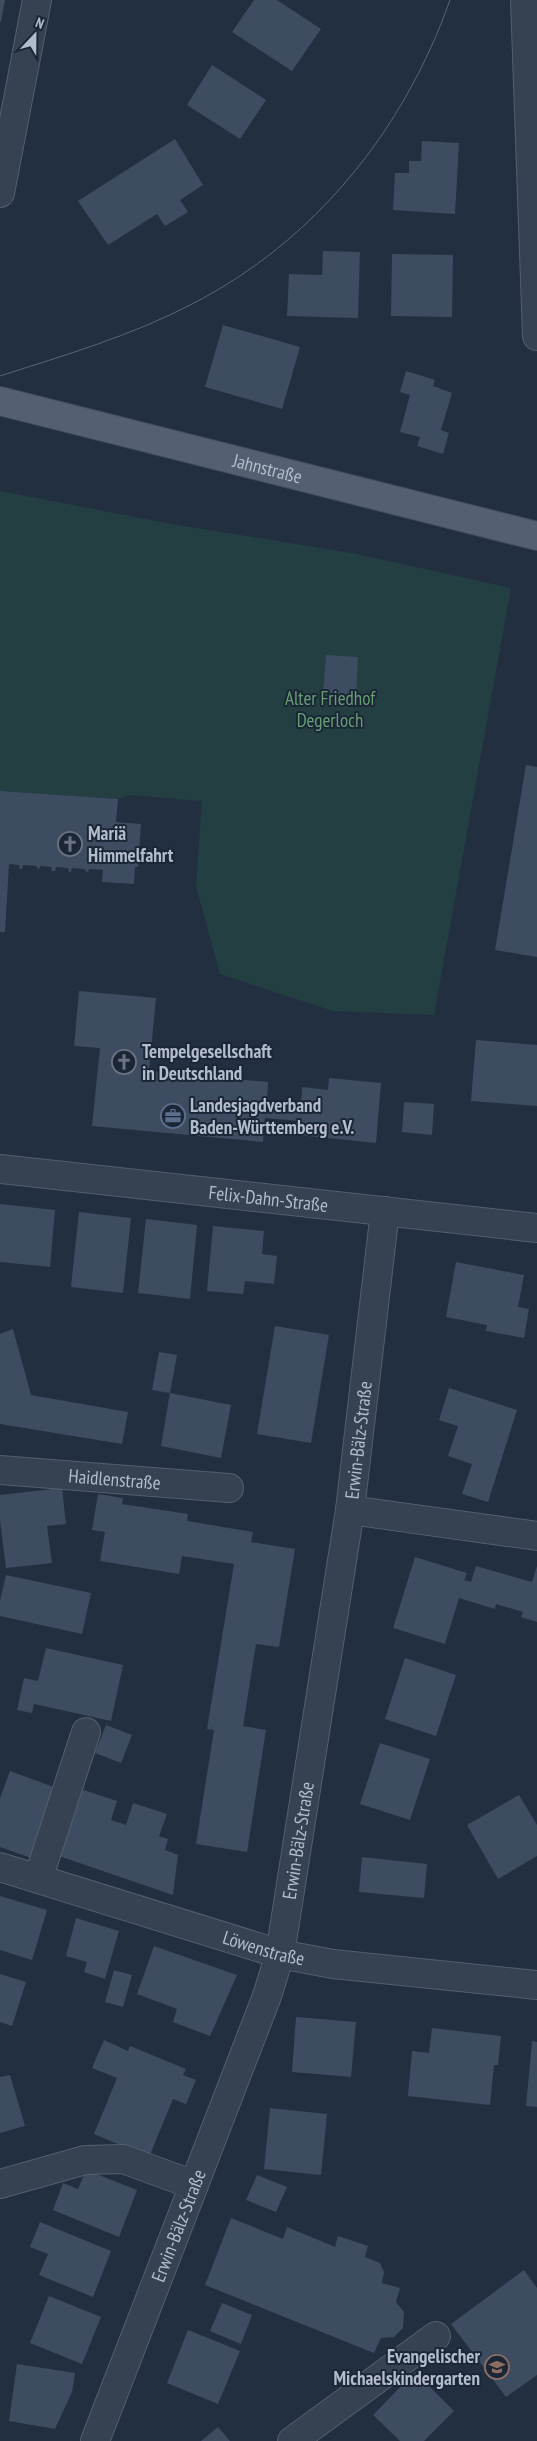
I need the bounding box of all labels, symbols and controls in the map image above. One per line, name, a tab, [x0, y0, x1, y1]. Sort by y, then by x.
north arrow	[10, 10, 60, 60]
text: N	[33, 13, 47, 33]
street label: Jahnstraße	[230, 448, 305, 489]
park label: Alter Friedhof Degerloch	[285, 686, 376, 732]
place label: Mariä Himmelfahrt	[88, 821, 174, 867]
church icon: Mariä Himmelfahrt	[57, 831, 83, 857]
place label: Tempelgesellschaft in Deutschland	[142, 1039, 272, 1085]
church icon: Tempelgesellschaft in Deutschland	[111, 1049, 137, 1075]
place label: Landesjagdverband Baden-Württemberg e.V.	[190, 1093, 354, 1139]
office icon: Landesjagdverband Baden-Württemberg e.V.	[160, 1103, 186, 1129]
street label: Felix-Dahn-Straße	[207, 1180, 330, 1217]
street label: Erwin-Bälz-Straße	[339, 1380, 377, 1500]
street label: Haidlenstraße	[68, 1463, 162, 1495]
street label: Erwin-Bälz-Straße	[277, 1780, 319, 1901]
street label: Löwenstraße	[220, 1925, 307, 1970]
street label: Erwin-Bälz-Straße	[146, 2166, 211, 2285]
place label: Evangelischer Michaelskindergarten	[333, 2344, 480, 2390]
school or university icon: Evangelischer Michaelskindergarten	[484, 2354, 510, 2380]

